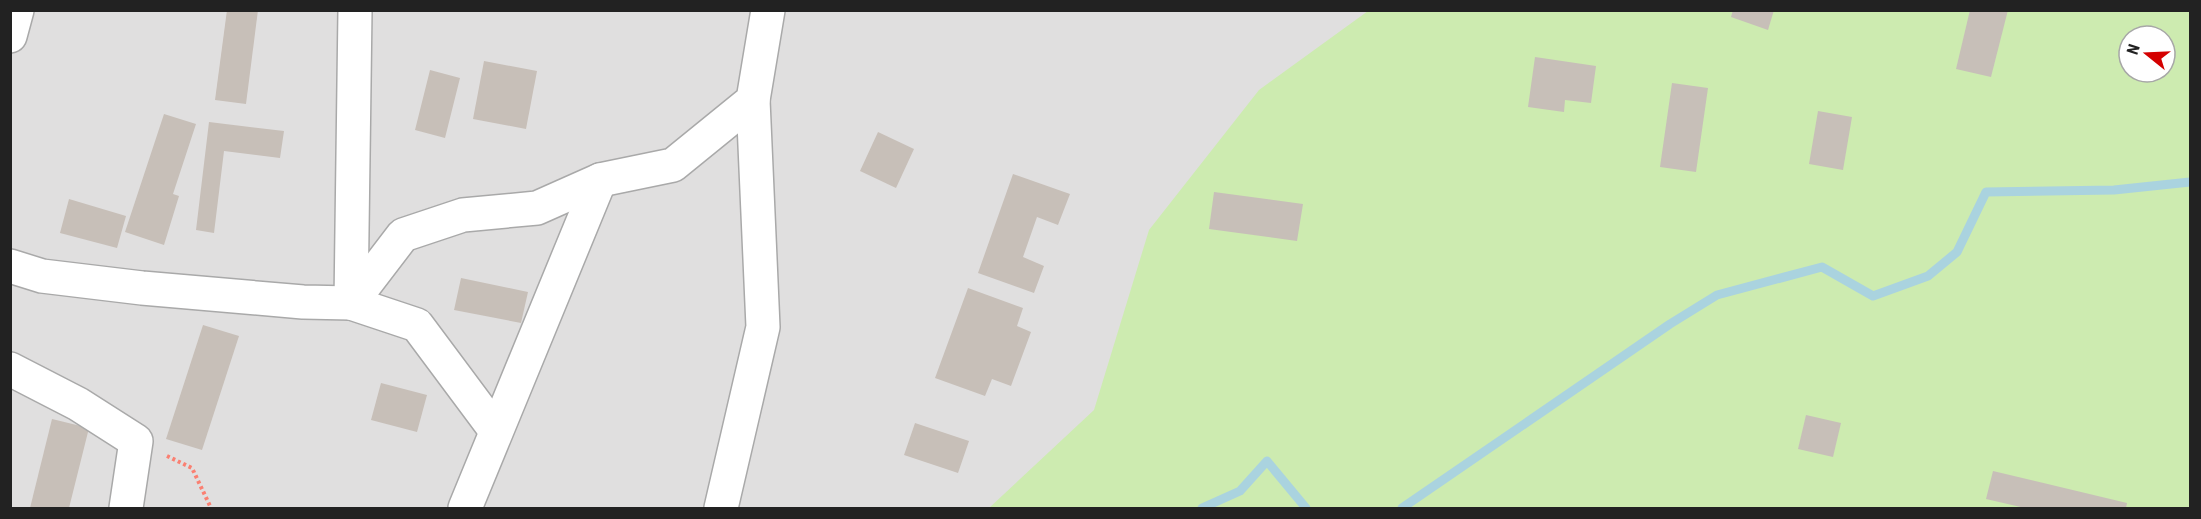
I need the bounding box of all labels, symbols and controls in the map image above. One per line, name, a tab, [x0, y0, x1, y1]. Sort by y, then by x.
north arrow	[2117, 24, 2177, 84]
text: N	[2123, 42, 2144, 57]

